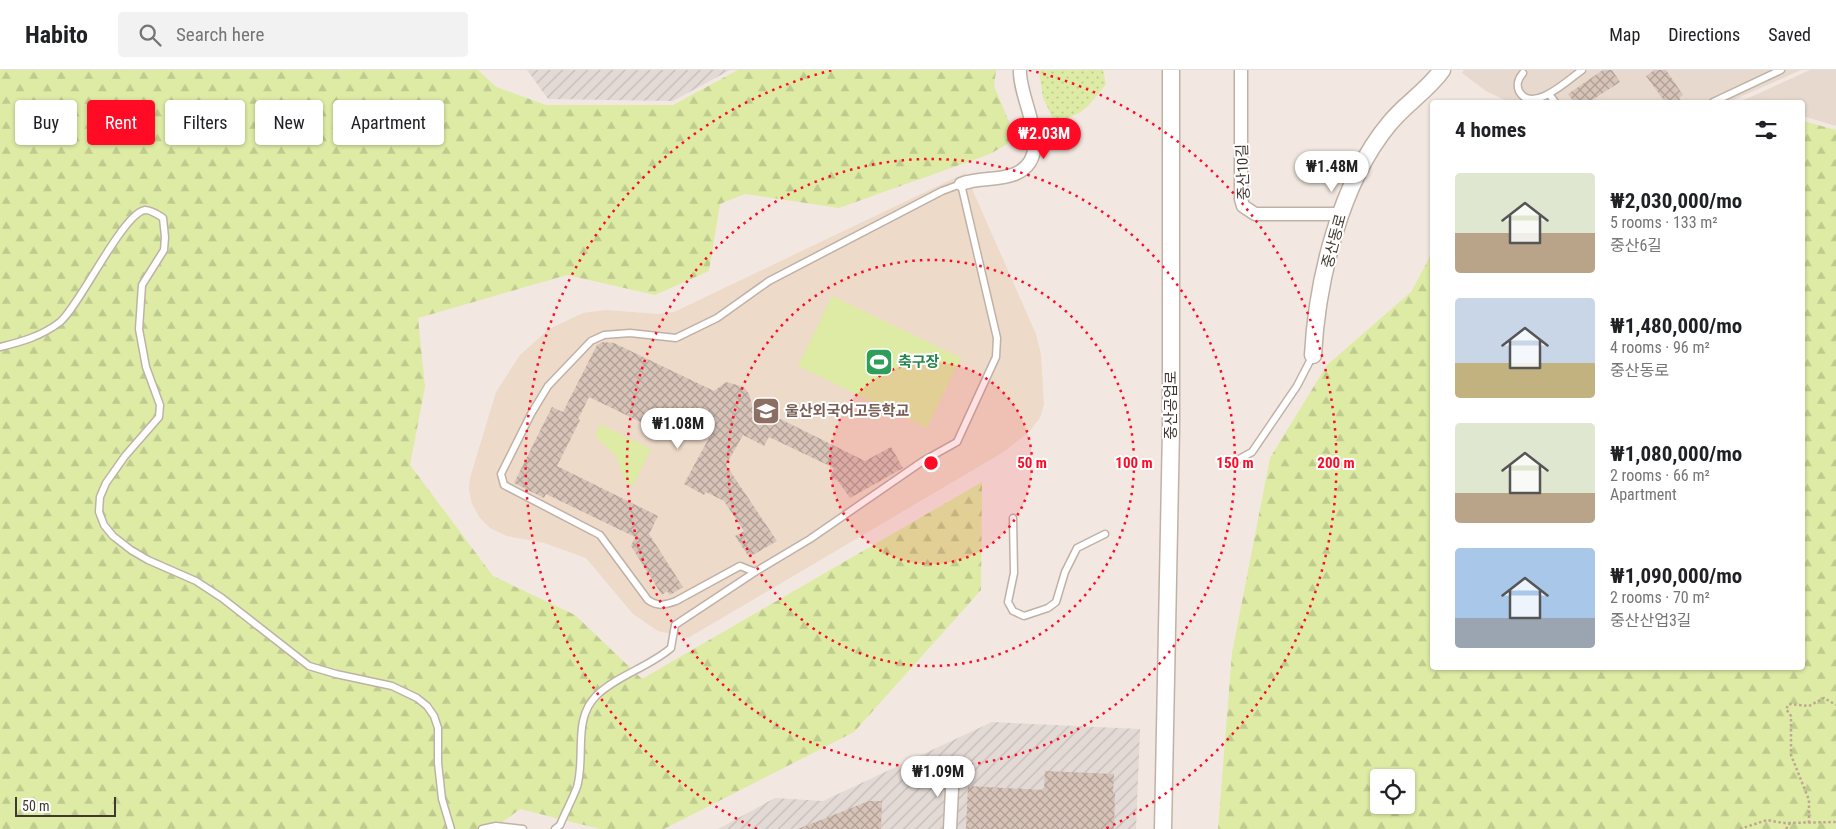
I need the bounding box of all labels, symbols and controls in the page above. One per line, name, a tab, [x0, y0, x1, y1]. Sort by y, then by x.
search box	[118, 12, 468, 57]
text: Habito	[25, 21, 88, 49]
icon: search	[136, 21, 164, 49]
text: Search here	[176, 23, 264, 46]
text: Map	[1609, 24, 1640, 45]
text: Directions	[1668, 24, 1740, 45]
text: Saved	[1768, 24, 1811, 45]
chip: Buy	[15, 100, 77, 145]
chip: Rent	[87, 100, 155, 145]
chip: Filters	[165, 100, 245, 145]
chip: New	[255, 100, 323, 145]
chip: Apartment	[333, 100, 444, 145]
icon: filters	[1752, 116, 1780, 144]
pin: ₩2.03M	[1003, 118, 1085, 160]
text: 4 homes	[1455, 118, 1526, 142]
text: ₩2.03M	[1018, 124, 1070, 143]
street label: 중산10길	[1233, 144, 1253, 200]
pin: ₩1.48M	[1291, 150, 1373, 193]
text: ₩1.48M	[1306, 157, 1358, 176]
text: ₩2,030,000/mo	[1610, 189, 1742, 213]
icon: home	[1495, 193, 1555, 253]
street label: 중산동로	[1318, 212, 1350, 270]
text: 5 rooms · 133 m²	[1610, 213, 1718, 232]
text: 중산6길	[1610, 236, 1662, 255]
text: ₩1,480,000/mo	[1610, 314, 1742, 338]
icon: home	[1495, 318, 1555, 378]
text: 4 rooms · 96 m²	[1610, 338, 1710, 357]
sports icon: 축구장	[864, 347, 894, 377]
place label: 축구장	[898, 353, 940, 371]
text: 중산동로	[1610, 361, 1669, 380]
street label: 중산공업로	[1162, 370, 1180, 440]
school or university icon: 울산외국어고등학교	[751, 396, 781, 426]
place label: 울산외국어고등학교	[785, 402, 909, 420]
pin: ₩1.08M	[637, 408, 719, 450]
text: ₩1.08M	[652, 414, 704, 433]
text: ₩1,080,000/mo	[1610, 442, 1742, 466]
icon: home	[1495, 443, 1555, 503]
centre of rings	[922, 454, 940, 472]
text: 50 m	[1017, 454, 1047, 472]
text: 100 m	[1115, 454, 1153, 472]
text: 150 m	[1216, 454, 1254, 472]
text: 200 m	[1317, 454, 1355, 472]
text: 2 rooms · 66 m²	[1610, 466, 1710, 485]
text: Apartment	[1610, 485, 1677, 504]
text: ₩1,090,000/mo	[1610, 564, 1742, 588]
icon: home	[1495, 568, 1555, 628]
text: 2 rooms · 70 m²	[1610, 588, 1710, 607]
text: 중산산업3길	[1610, 611, 1692, 630]
pin: ₩1.09M	[897, 756, 979, 798]
text: ₩1.09M	[912, 762, 964, 781]
map controls	[1370, 769, 1415, 814]
button: locate	[1370, 769, 1415, 814]
scale bar	[15, 794, 116, 817]
text: 50 m	[22, 798, 50, 814]

